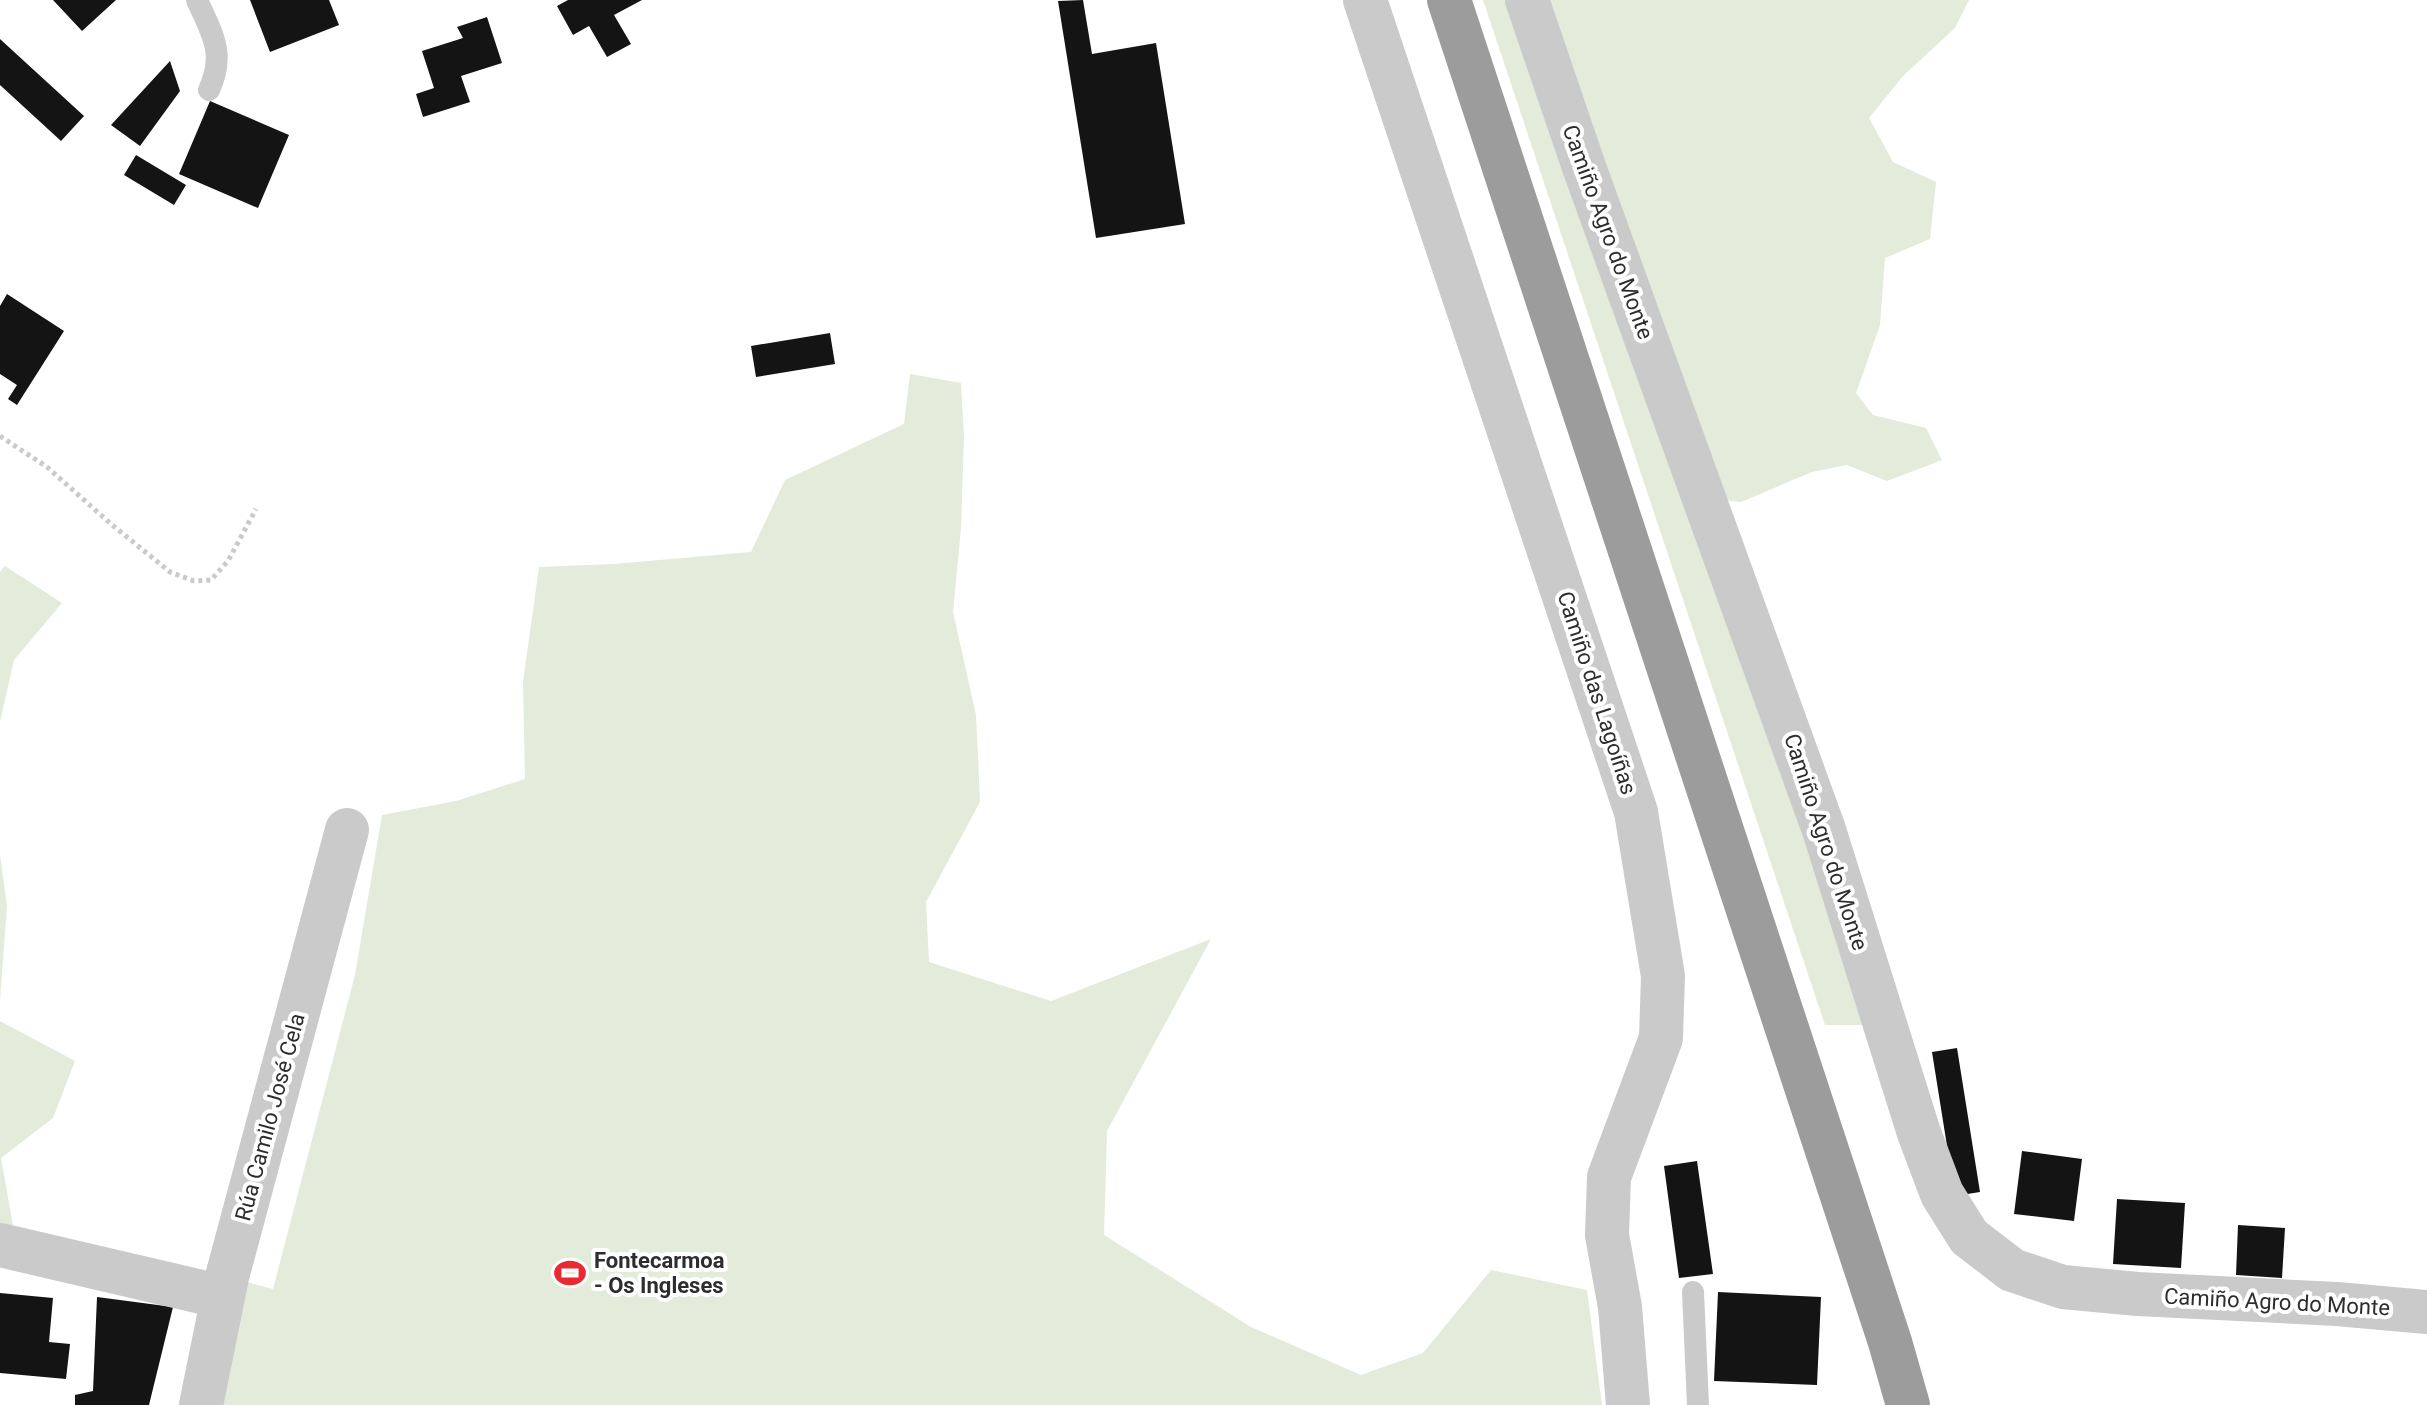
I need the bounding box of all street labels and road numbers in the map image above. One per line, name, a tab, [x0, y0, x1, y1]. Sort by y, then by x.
street label: Camiño Agro do Monte	[1558, 121, 1658, 343]
street label: Camiño das Lagoíñas	[1552, 588, 1642, 798]
street label: Camiño Agro do Monte	[1779, 731, 1873, 953]
street label: Rúa Camilo José Cela	[230, 1010, 310, 1224]
street label: Camiño Agro do Monte	[2163, 1284, 2391, 1320]

